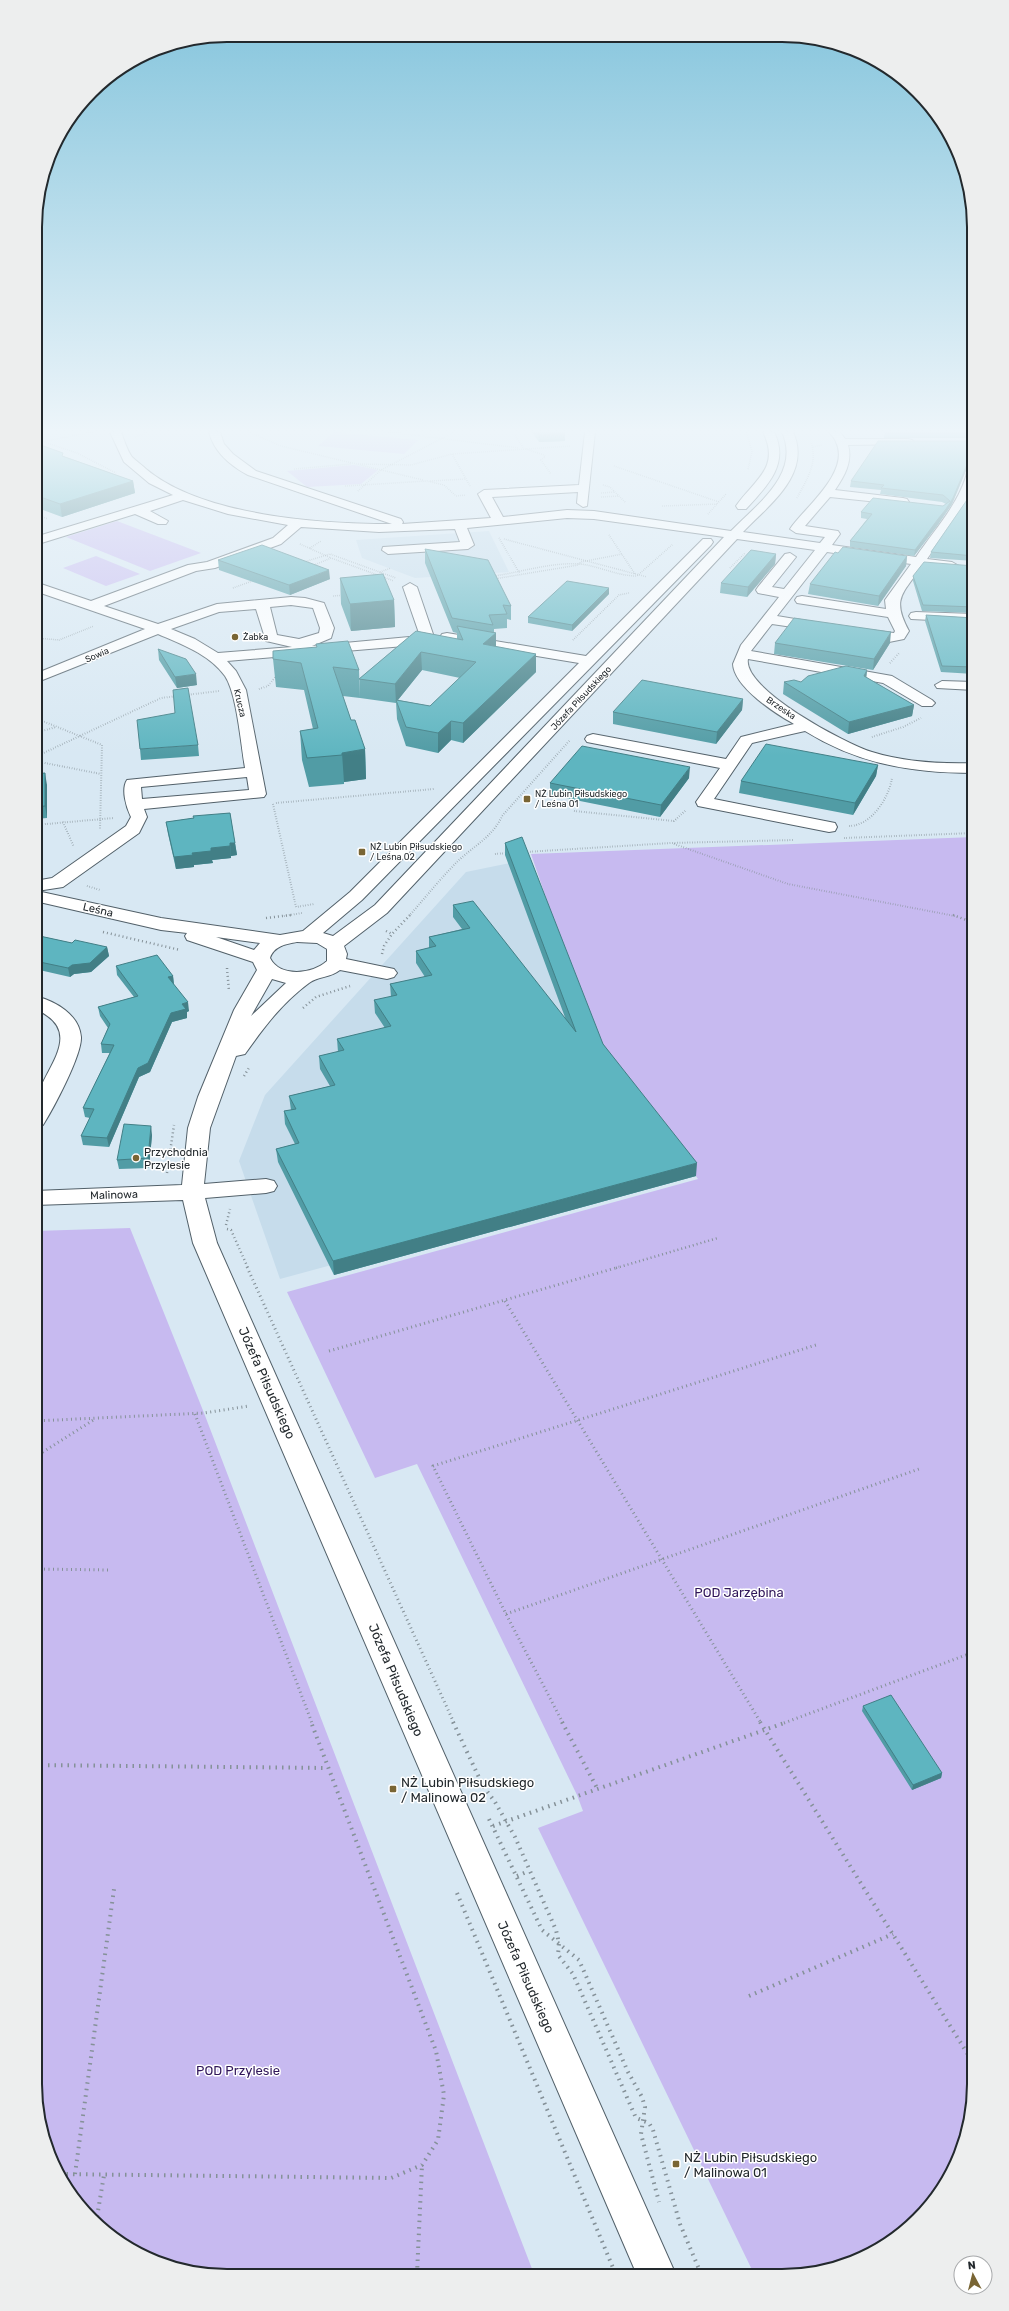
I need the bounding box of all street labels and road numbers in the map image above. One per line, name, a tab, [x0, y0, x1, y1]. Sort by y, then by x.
street label: Sowia	[84, 646, 110, 664]
street label: Józefa Piłsudskiego	[549, 664, 613, 732]
street label: Krucza	[232, 688, 248, 718]
street label: Brzeska	[764, 695, 798, 721]
street label: Leśna	[82, 900, 114, 920]
street label: Malinowa	[90, 1188, 138, 1202]
street label: Józefa Piłsudskiego	[235, 1325, 298, 1442]
street label: Józefa Piłsudskiego	[365, 1621, 427, 1739]
street label: Józefa Piłsudskiego	[494, 1919, 557, 2036]

